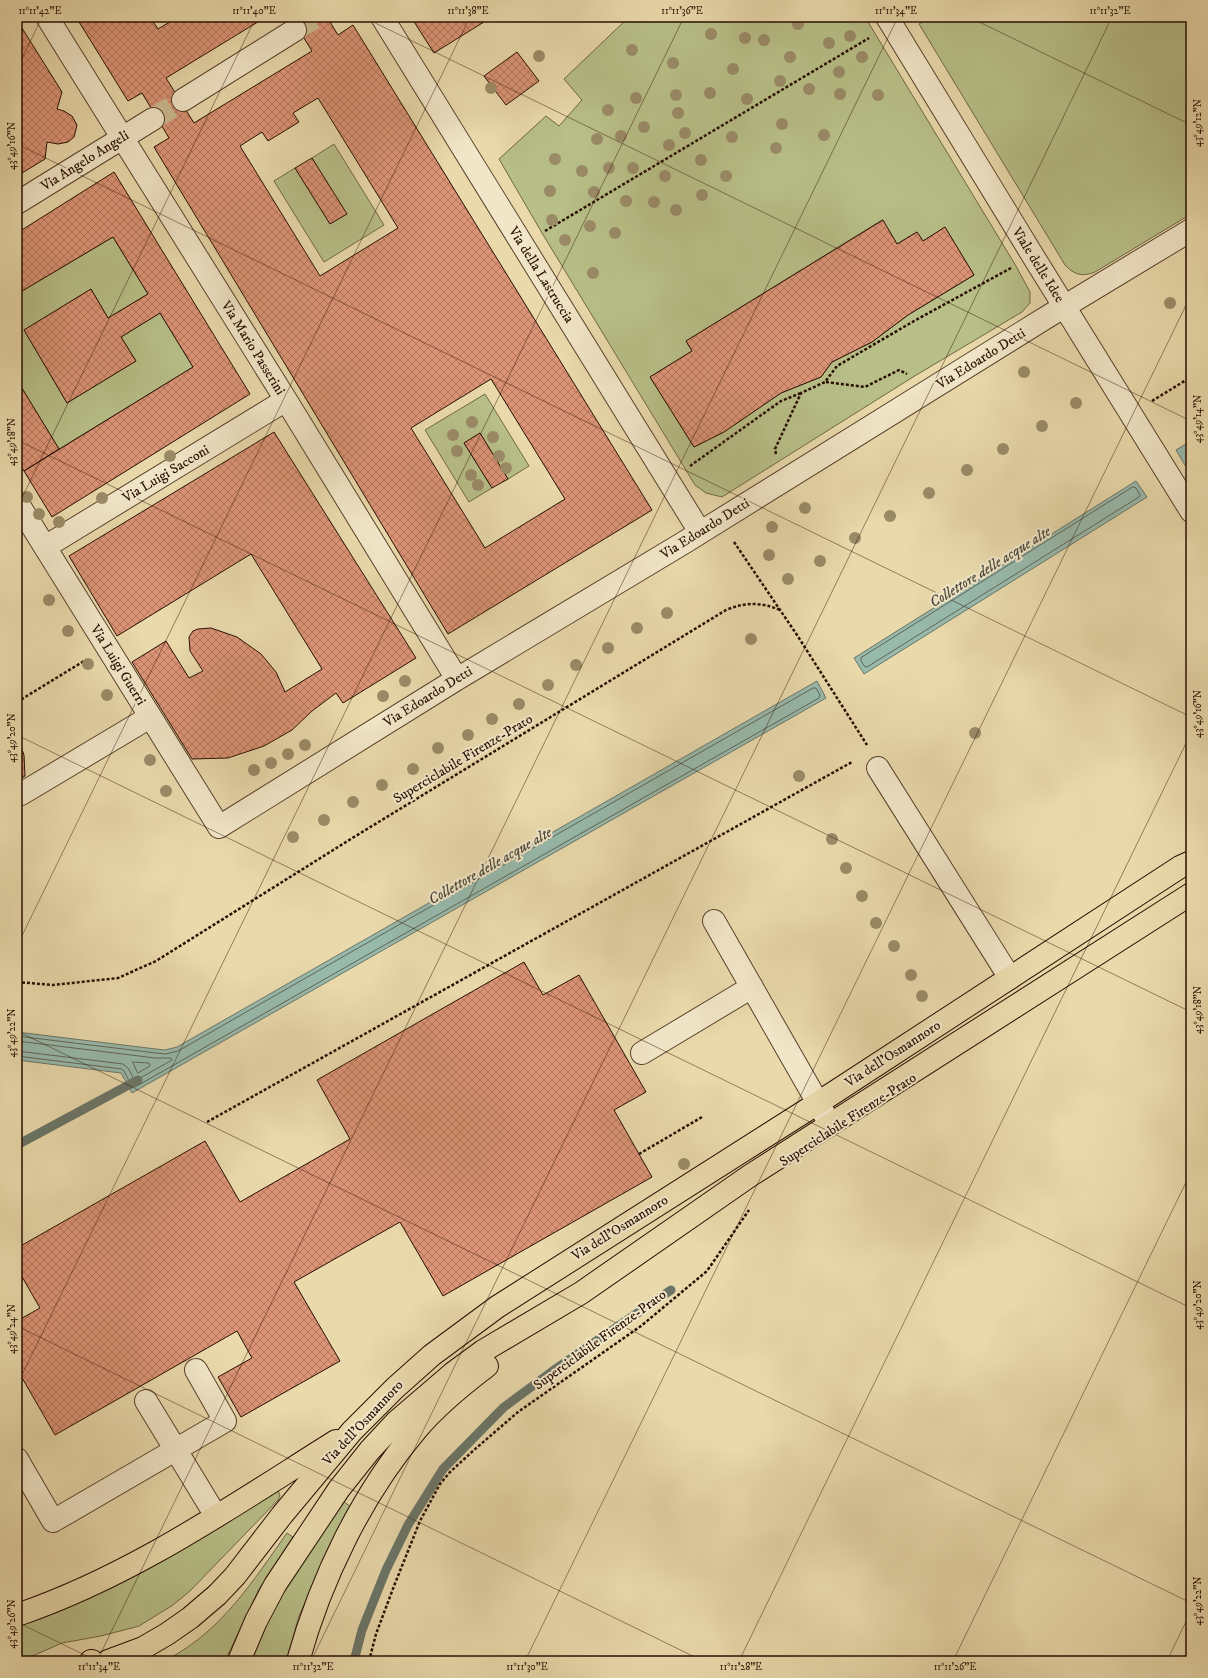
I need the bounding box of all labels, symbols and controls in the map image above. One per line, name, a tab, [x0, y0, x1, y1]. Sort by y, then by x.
text: 11°11'42"E	[18, 5, 62, 17]
text: 11°11'40"E	[232, 5, 276, 17]
text: 11°11'38"E	[447, 5, 489, 17]
text: 11°11'36"E	[661, 5, 703, 17]
text: 11°11'34"E	[875, 5, 917, 17]
text: 11°11'32"E	[1089, 5, 1131, 17]
text: 43°49'12"N	[1192, 99, 1204, 147]
text: 43°49'16"N	[6, 122, 18, 170]
street label: Via Angelo Angeli	[37, 126, 133, 196]
street label: Via della Lastruccia	[504, 223, 578, 327]
street label: Viale delle Idee	[1007, 223, 1068, 306]
street label: Via Mario Passerini	[216, 297, 289, 399]
street label: Via Edoardo Detti	[932, 324, 1029, 394]
text: 43°49'14"N	[1192, 395, 1204, 443]
text: 43°49'18"N	[6, 418, 18, 466]
street label: Via Luigi Sacconi	[118, 441, 213, 508]
street label: Via Edoardo Detti	[656, 494, 753, 564]
water label: Collettore delle acque alte	[926, 521, 1055, 612]
street label: Via Luigi Guerri	[86, 621, 150, 709]
street label: Via Edoardo Detti	[379, 662, 476, 732]
text: 43°49'16"N	[1192, 690, 1204, 738]
street label: Superciclabile Firenze-Prato	[390, 710, 536, 808]
text: 43°49'20"N	[6, 713, 18, 763]
water label: Collettore delle acque alte	[425, 822, 556, 909]
text: 43°49'18"N	[1192, 986, 1204, 1034]
text: 43°49'22"N	[6, 1009, 18, 1058]
street label: Via dell'Osmannoro	[841, 1016, 944, 1092]
street label: Superciclabile Firenze-Prato	[776, 1069, 920, 1171]
street label: Via dell'Osmannoro	[568, 1191, 672, 1265]
text: 43°49'20"N	[1192, 1280, 1204, 1330]
street label: Superciclabile Firenze-Prato	[530, 1286, 670, 1394]
text: 43°49'24"N	[6, 1304, 18, 1354]
street label: Via dell'Osmannoro	[318, 1376, 407, 1470]
text: 43°49'22"N	[1192, 1577, 1204, 1626]
text: 43°49'26"N	[6, 1599, 18, 1649]
text: 11°11'34"E	[78, 1661, 120, 1673]
text: 11°11'32"E	[292, 1661, 334, 1673]
text: 11°11'30"E	[506, 1661, 548, 1673]
text: 11°11'28"E	[720, 1661, 762, 1673]
text: 11°11'26"E	[934, 1661, 976, 1673]

